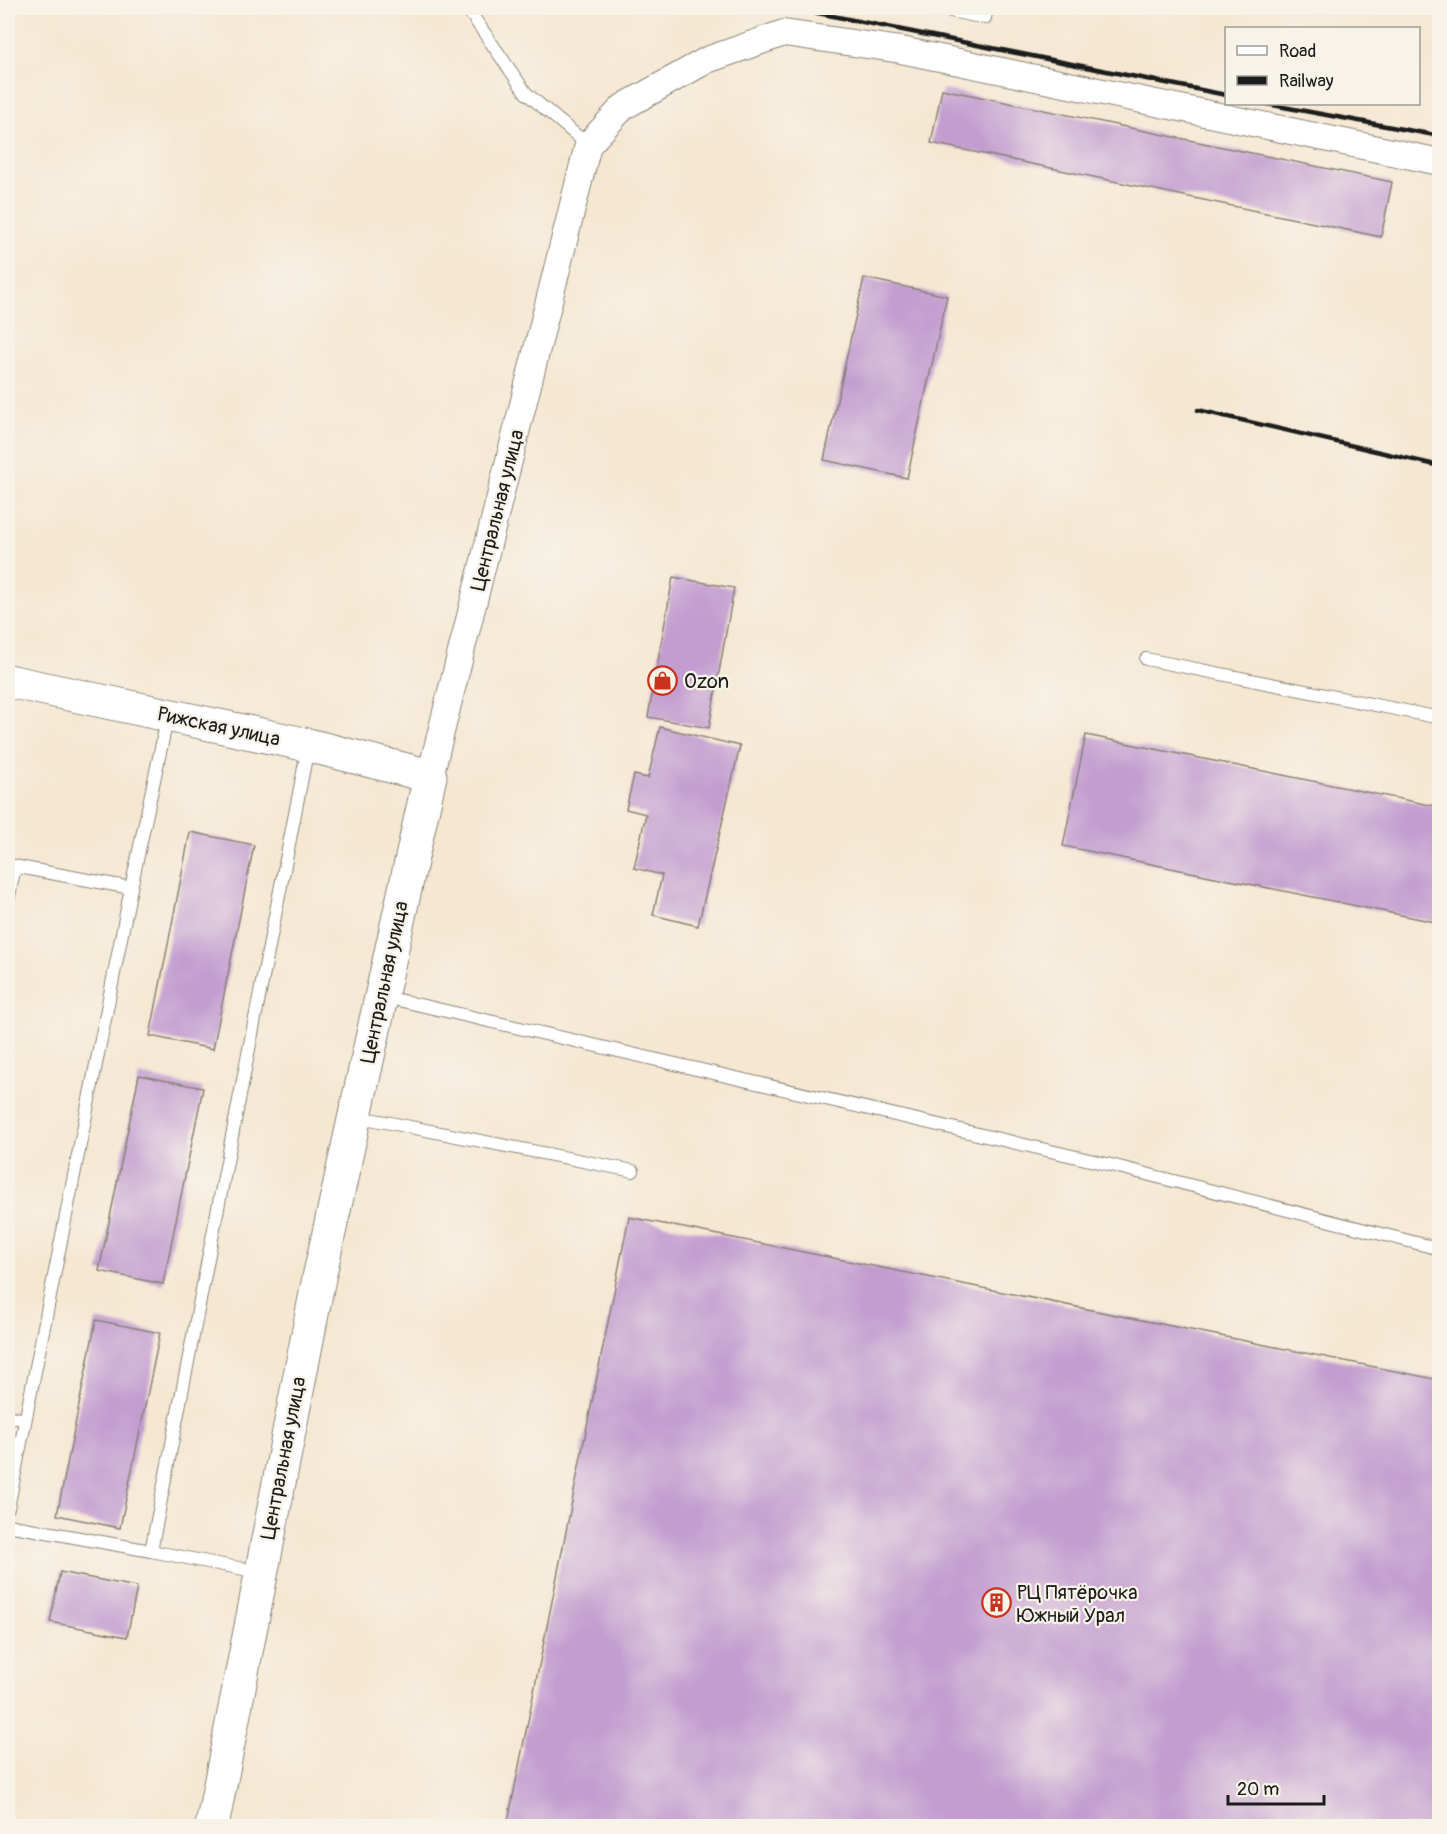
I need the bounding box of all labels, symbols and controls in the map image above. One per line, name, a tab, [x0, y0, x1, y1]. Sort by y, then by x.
legend	[1225, 27, 1420, 105]
text: Road	[1279, 40, 1316, 63]
text: Railway	[1279, 70, 1334, 93]
street label: Центральная улица	[465, 427, 530, 593]
shop icon: Ozon	[647, 665, 679, 697]
place label: Ozon	[684, 669, 729, 694]
street label: Рижская улица	[155, 701, 283, 752]
street label: Центральная улица	[355, 899, 414, 1066]
street label: Центральная улица	[255, 1375, 312, 1542]
place label: РЦ Пятёрочка Южный Урал	[1017, 1580, 1138, 1628]
building icon: РЦ Пятёрочка Южный Урал	[980, 1587, 1012, 1619]
scale bar	[1228, 1768, 1324, 1806]
text: 20 m	[1237, 1778, 1279, 1801]

